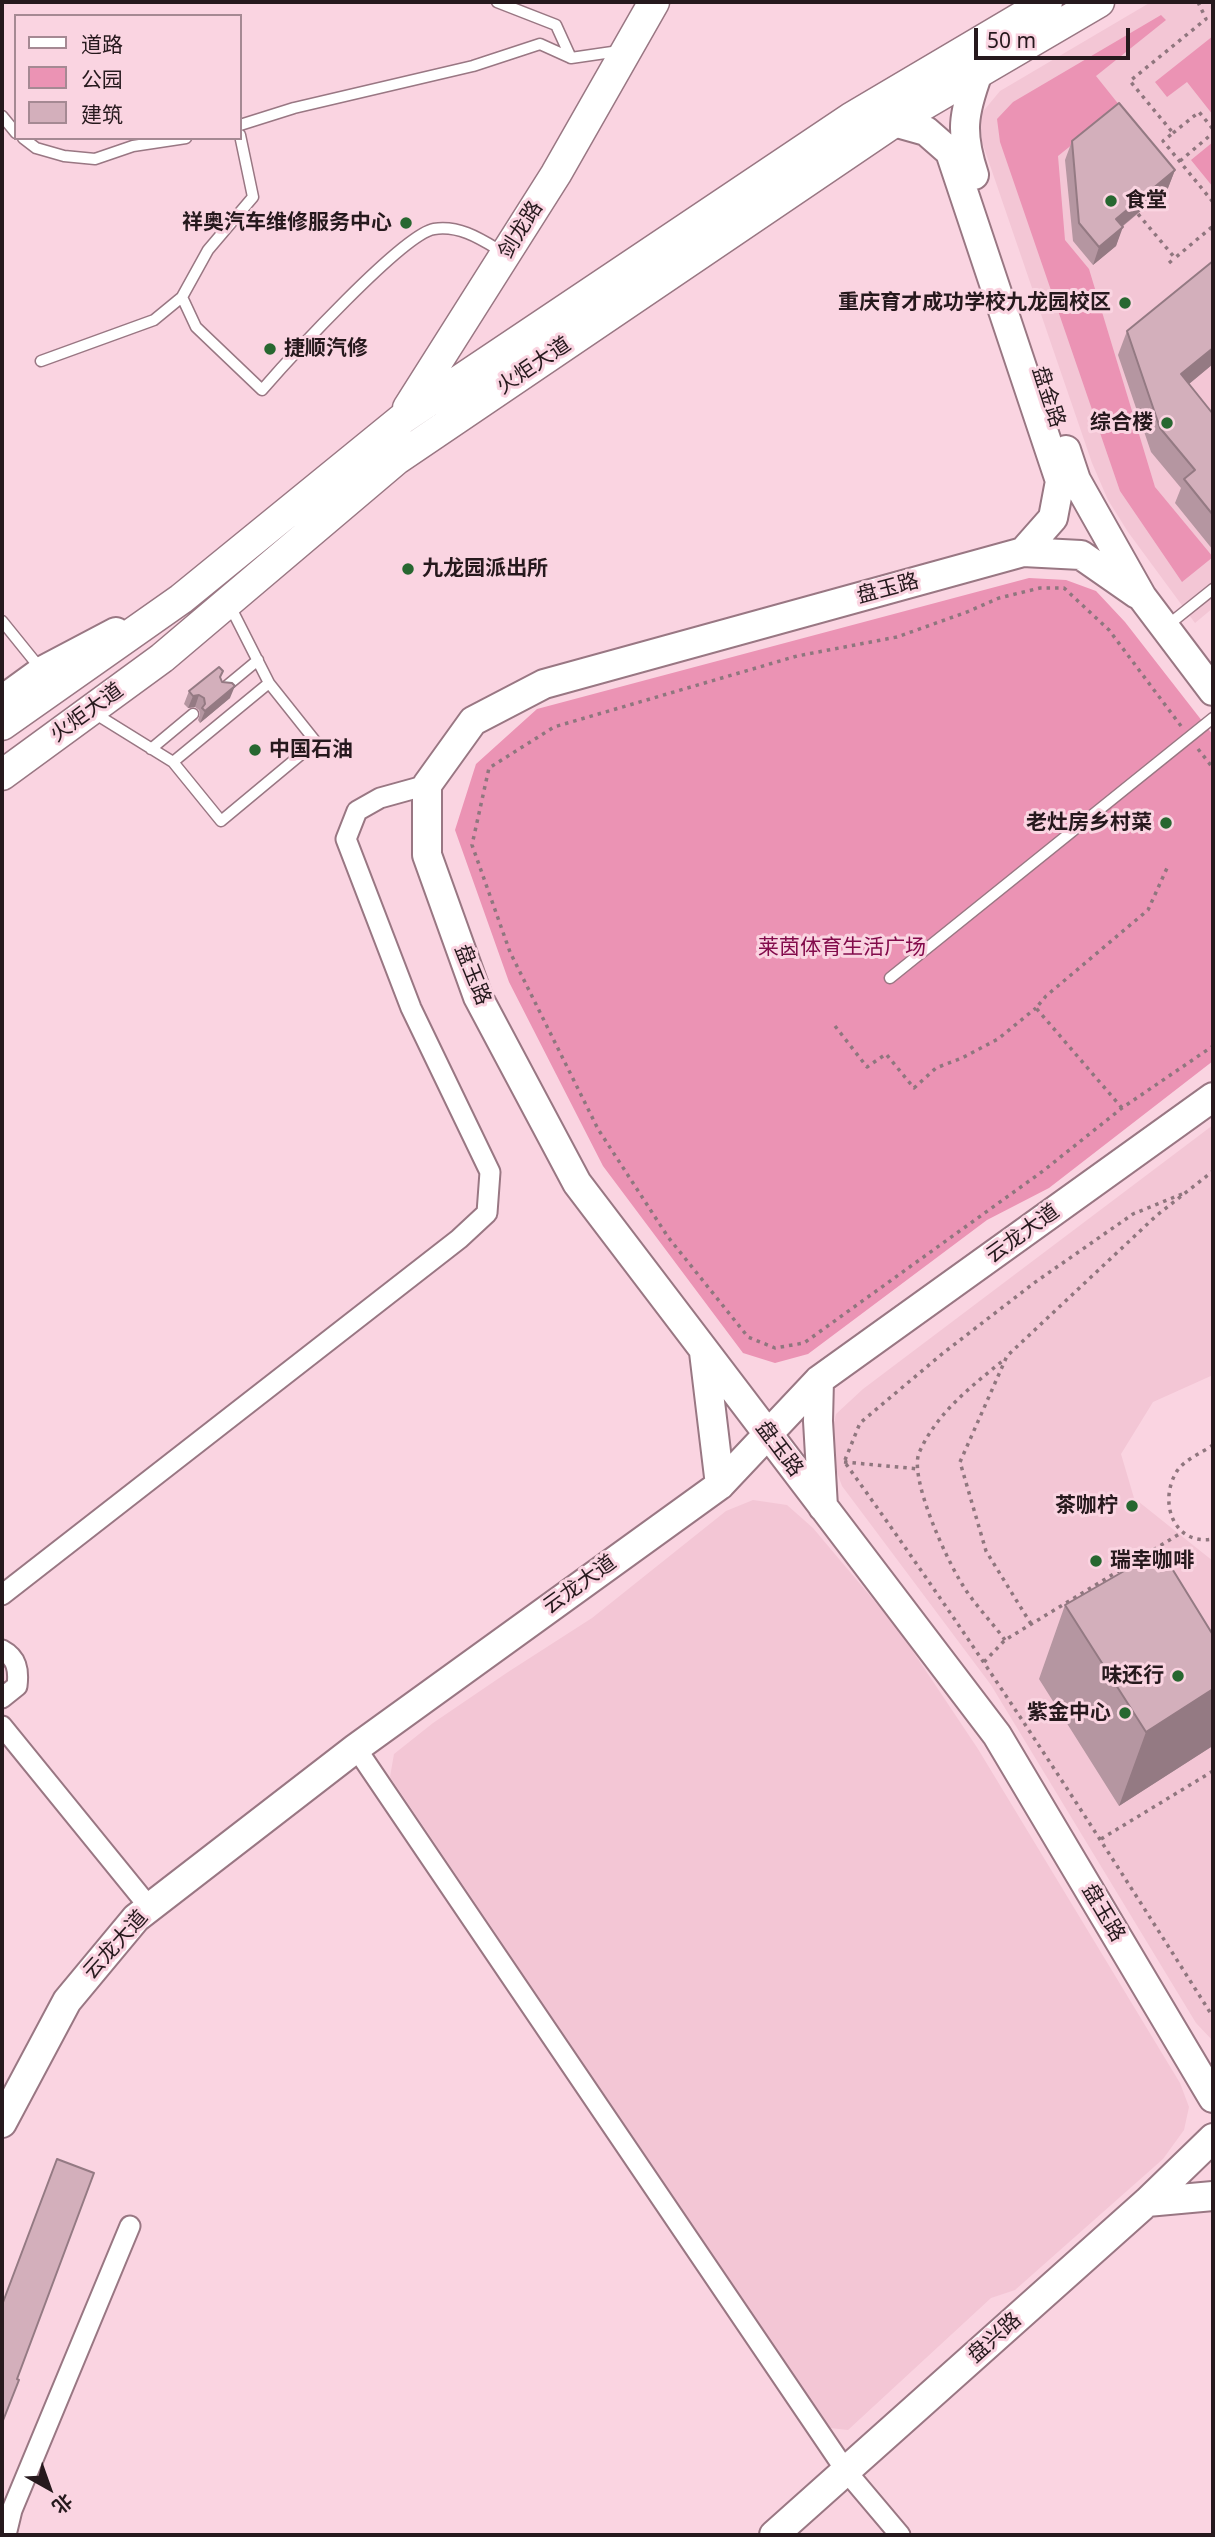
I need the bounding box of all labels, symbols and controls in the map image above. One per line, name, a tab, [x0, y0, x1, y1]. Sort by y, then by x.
legend	[14, 14, 242, 140]
scale bar	[977, 14, 1133, 58]
text: 50 m	[987, 26, 1036, 54]
text: 道路	[81, 30, 123, 58]
text: 公园	[81, 65, 123, 93]
text: 建筑	[81, 100, 123, 128]
place label: 食堂	[1125, 188, 1167, 214]
marker: 食堂	[1103, 193, 1119, 209]
street label: 剑龙路	[494, 197, 548, 263]
place label: 祥奥汽车维修服务中心	[182, 210, 392, 236]
marker: 祥奥汽车维修服务中心	[398, 215, 414, 231]
place label: 重庆育才成功学校九龙园校区	[838, 290, 1111, 316]
marker: 重庆育才成功学校九龙园校区	[1117, 295, 1133, 311]
street label: 火炬大道	[492, 332, 576, 400]
place label: 捷顺汽修	[284, 336, 368, 362]
marker: 捷顺汽修	[262, 341, 278, 357]
street label: 盘金路	[1026, 363, 1070, 431]
place label: 综合楼	[1090, 410, 1153, 436]
marker: 综合楼	[1159, 415, 1175, 431]
place label: 九龙园派出所	[422, 556, 548, 582]
marker: 九龙园派出所	[400, 561, 416, 577]
street label: 盘玉路	[854, 569, 922, 609]
street label: 火炬大道	[46, 678, 128, 748]
place label: 中国石油	[269, 737, 353, 763]
marker: 中国石油	[247, 742, 263, 758]
place label: 老灶房乡村菜	[1026, 810, 1152, 836]
marker: 老灶房乡村菜	[1158, 815, 1174, 831]
park label: 莱茵体育生活广场	[758, 935, 926, 961]
street label: 盘玉路	[449, 941, 495, 1009]
street label: 云龙大道	[982, 1199, 1064, 1269]
street label: 盘玉路	[750, 1416, 808, 1482]
place label: 茶咖柠	[1055, 1493, 1118, 1519]
marker: 茶咖柠	[1124, 1498, 1140, 1514]
place label: 瑞幸咖啡	[1110, 1548, 1194, 1574]
street label: 云龙大道	[539, 1550, 621, 1620]
marker: 瑞幸咖啡	[1088, 1553, 1104, 1569]
place label: 味还行	[1101, 1663, 1164, 1689]
marker: 味还行	[1170, 1668, 1186, 1684]
place label: 紫金中心	[1027, 1700, 1111, 1726]
marker: 紫金中心	[1117, 1705, 1133, 1721]
street label: 盘玉路	[1076, 1880, 1130, 1946]
street label: 云龙大道	[79, 1905, 153, 1985]
street label: 盘兴路	[963, 2308, 1027, 2368]
north arrow	[14, 2453, 84, 2523]
text: 北	[47, 2488, 78, 2520]

